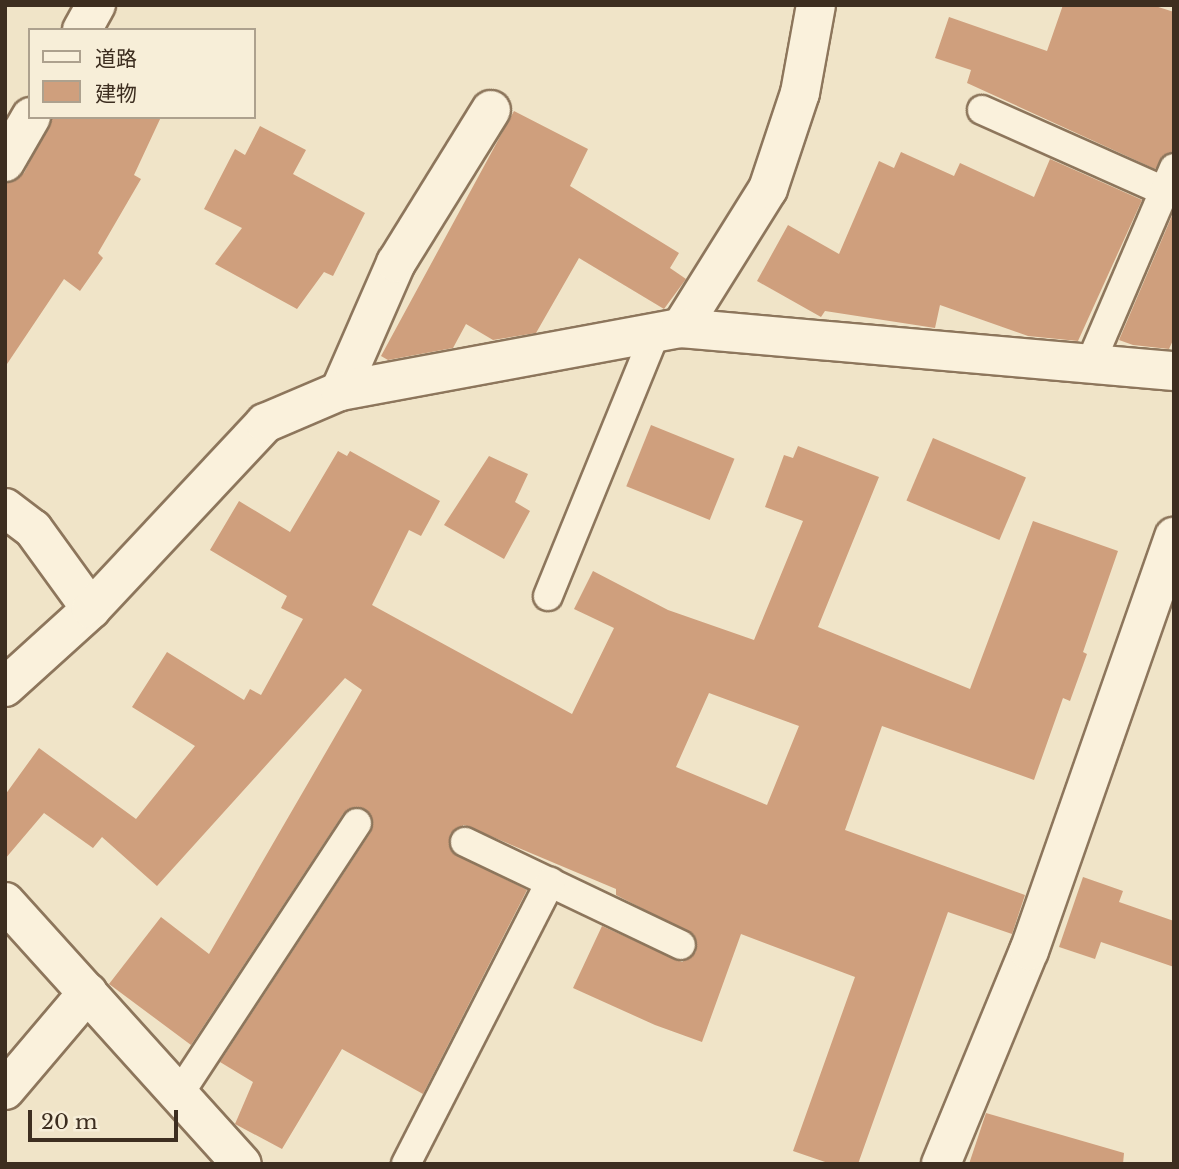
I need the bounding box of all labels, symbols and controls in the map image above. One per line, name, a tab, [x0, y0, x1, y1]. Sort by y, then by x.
legend	[28, 28, 256, 119]
text: 道路	[95, 46, 137, 72]
text: 建物	[95, 81, 137, 107]
scale bar	[32, 1096, 182, 1140]
text: 20 m	[41, 1109, 98, 1135]

